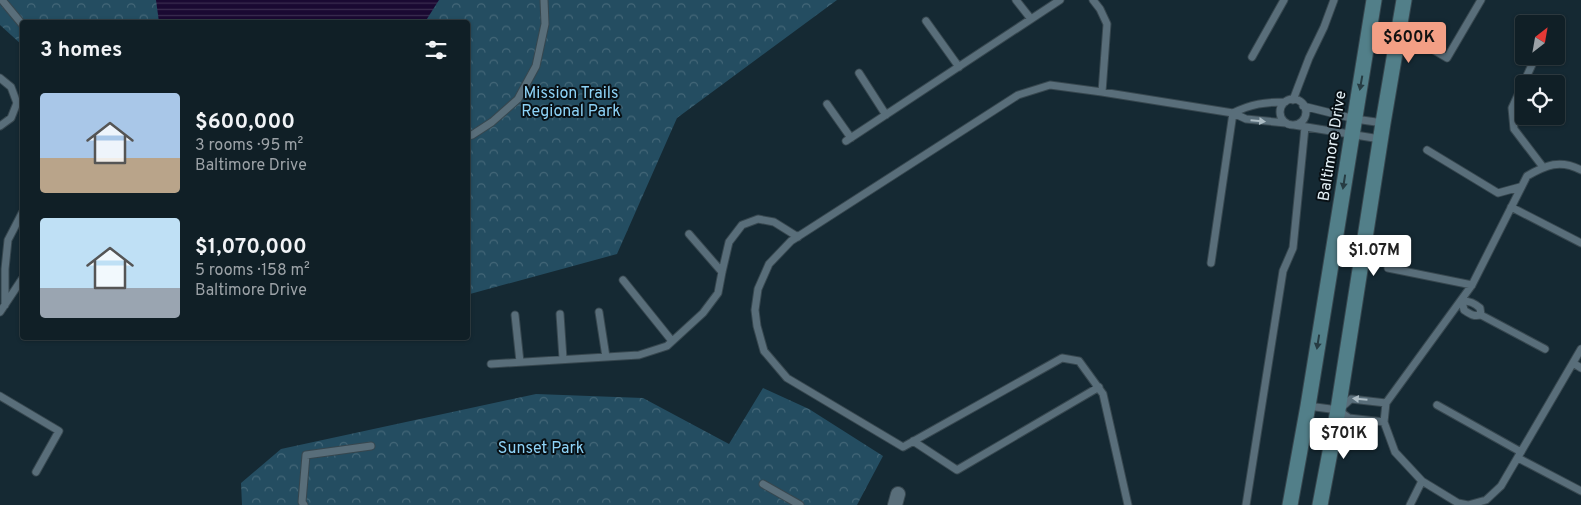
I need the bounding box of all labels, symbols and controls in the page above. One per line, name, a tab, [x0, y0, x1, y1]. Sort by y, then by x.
north arrow	[1515, 15, 1565, 65]
map controls	[1515, 15, 1565, 125]
pin: $600K	[1374, 22, 1444, 64]
text: $600K	[1383, 28, 1435, 48]
icon: filters	[422, 36, 450, 64]
text: 3 homes	[40, 37, 122, 64]
one-way arrow	[1356, 75, 1364, 91]
button: locate	[1515, 75, 1565, 125]
park label: Mission Trails Regional Park	[521, 84, 621, 122]
street label: Baltimore Drive	[1314, 89, 1352, 203]
text: $600,000	[195, 109, 295, 136]
icon: home	[80, 113, 140, 173]
one-way arrow	[1251, 117, 1267, 125]
text: 3 rooms · 95 m²	[195, 136, 303, 156]
text: Baltimore Drive	[195, 156, 307, 176]
one-way arrow	[1340, 174, 1348, 190]
text: $1,070,000	[195, 234, 307, 261]
pin: $1.07M	[1333, 234, 1415, 277]
icon: home	[80, 238, 140, 298]
text: $1.07M	[1348, 241, 1400, 261]
text: 5 rooms · 158 m²	[195, 261, 310, 281]
text: Baltimore Drive	[195, 281, 307, 301]
one-way arrow	[1314, 335, 1322, 351]
one-way arrow	[1352, 395, 1368, 403]
pin: $701K	[1309, 418, 1379, 460]
text: $701K	[1321, 424, 1367, 444]
park label: Sunset Park	[498, 439, 584, 459]

